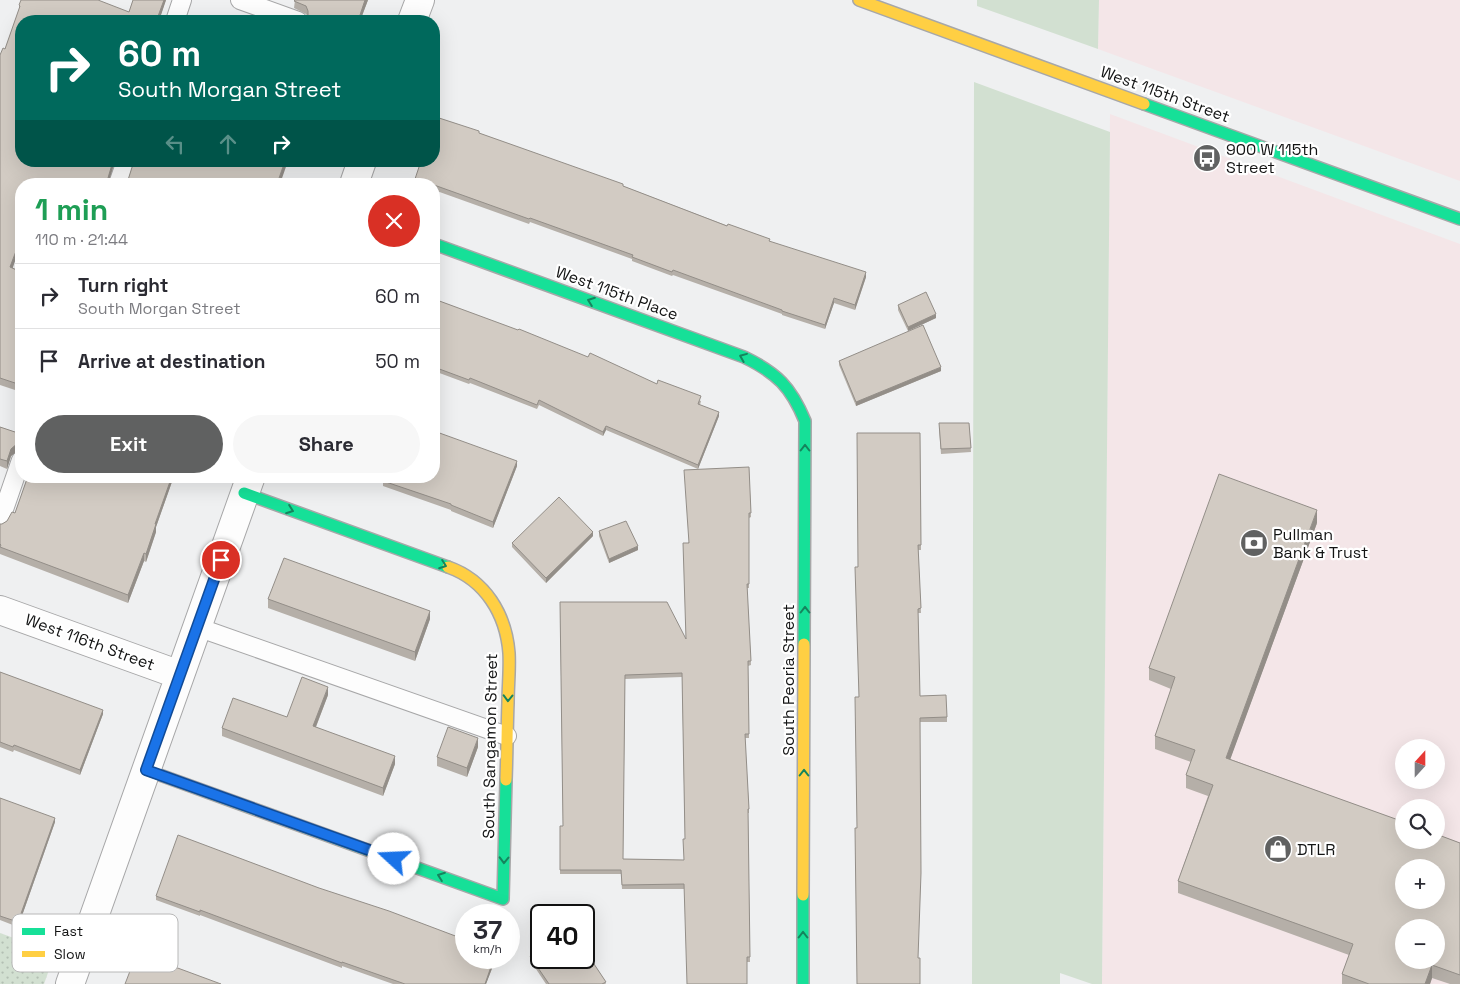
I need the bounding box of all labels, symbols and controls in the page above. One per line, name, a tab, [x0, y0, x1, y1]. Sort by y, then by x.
text: 60 m	[118, 32, 201, 76]
icon: right	[35, 35, 100, 100]
street label: West 115th Street	[1097, 61, 1233, 127]
text: South Morgan Street	[118, 75, 341, 103]
icon: left	[161, 130, 189, 158]
icon: ahead	[214, 130, 242, 158]
icon: right	[267, 130, 295, 158]
place label: 900 W 115th Street	[1226, 139, 1318, 178]
bus stop icon: 900 W 115th Street	[1192, 143, 1222, 173]
text: 1 min	[35, 190, 108, 229]
button: close	[368, 195, 420, 247]
text: 110 m · 21:44	[35, 229, 128, 250]
street label: West 115th Place	[553, 261, 681, 325]
text: Turn right	[78, 273, 168, 298]
icon: right	[35, 282, 63, 310]
text: 60 m	[375, 284, 420, 309]
one-way arrow	[587, 297, 596, 307]
text: South Morgan Street	[78, 298, 241, 319]
icon: arrive	[35, 347, 63, 375]
text: Arrive at destination	[78, 349, 266, 374]
text: 50 m	[375, 349, 420, 374]
one-way arrow	[739, 353, 748, 363]
button: Exit	[35, 415, 223, 473]
button: Share	[233, 415, 420, 473]
one-way arrow	[800, 444, 810, 452]
one-way arrow	[285, 504, 294, 514]
place label: Pullman Bank & Trust	[1273, 524, 1368, 563]
bank icon: Pullman Bank & Trust	[1239, 528, 1269, 558]
pin	[200, 539, 242, 581]
icon: arrive	[207, 546, 235, 574]
one-way arrow	[438, 559, 447, 569]
street label: South Peoria Street	[778, 604, 799, 756]
one-way arrow	[800, 606, 810, 614]
street label: West 116th Street	[22, 609, 158, 675]
street label: South Sangamon Street	[478, 653, 502, 839]
one-way arrow	[503, 694, 513, 702]
north arrow	[1395, 739, 1445, 789]
map controls	[1395, 739, 1445, 969]
one-way arrow	[799, 769, 809, 776]
button: search	[1395, 799, 1445, 849]
position arrow	[367, 832, 419, 884]
shop icon: DTLR	[1263, 834, 1293, 864]
place label: DTLR	[1297, 839, 1335, 860]
one-way arrow	[499, 856, 509, 864]
button: +	[1395, 859, 1445, 909]
one-way arrow	[437, 872, 446, 882]
speed limit sign: 40	[530, 904, 595, 969]
legend	[12, 914, 178, 972]
text: 37	[473, 914, 502, 946]
button: −	[1395, 919, 1445, 969]
text: Fast	[54, 922, 83, 940]
one-way arrow	[798, 931, 808, 939]
text: km/h	[473, 941, 502, 957]
text: Slow	[54, 945, 86, 963]

